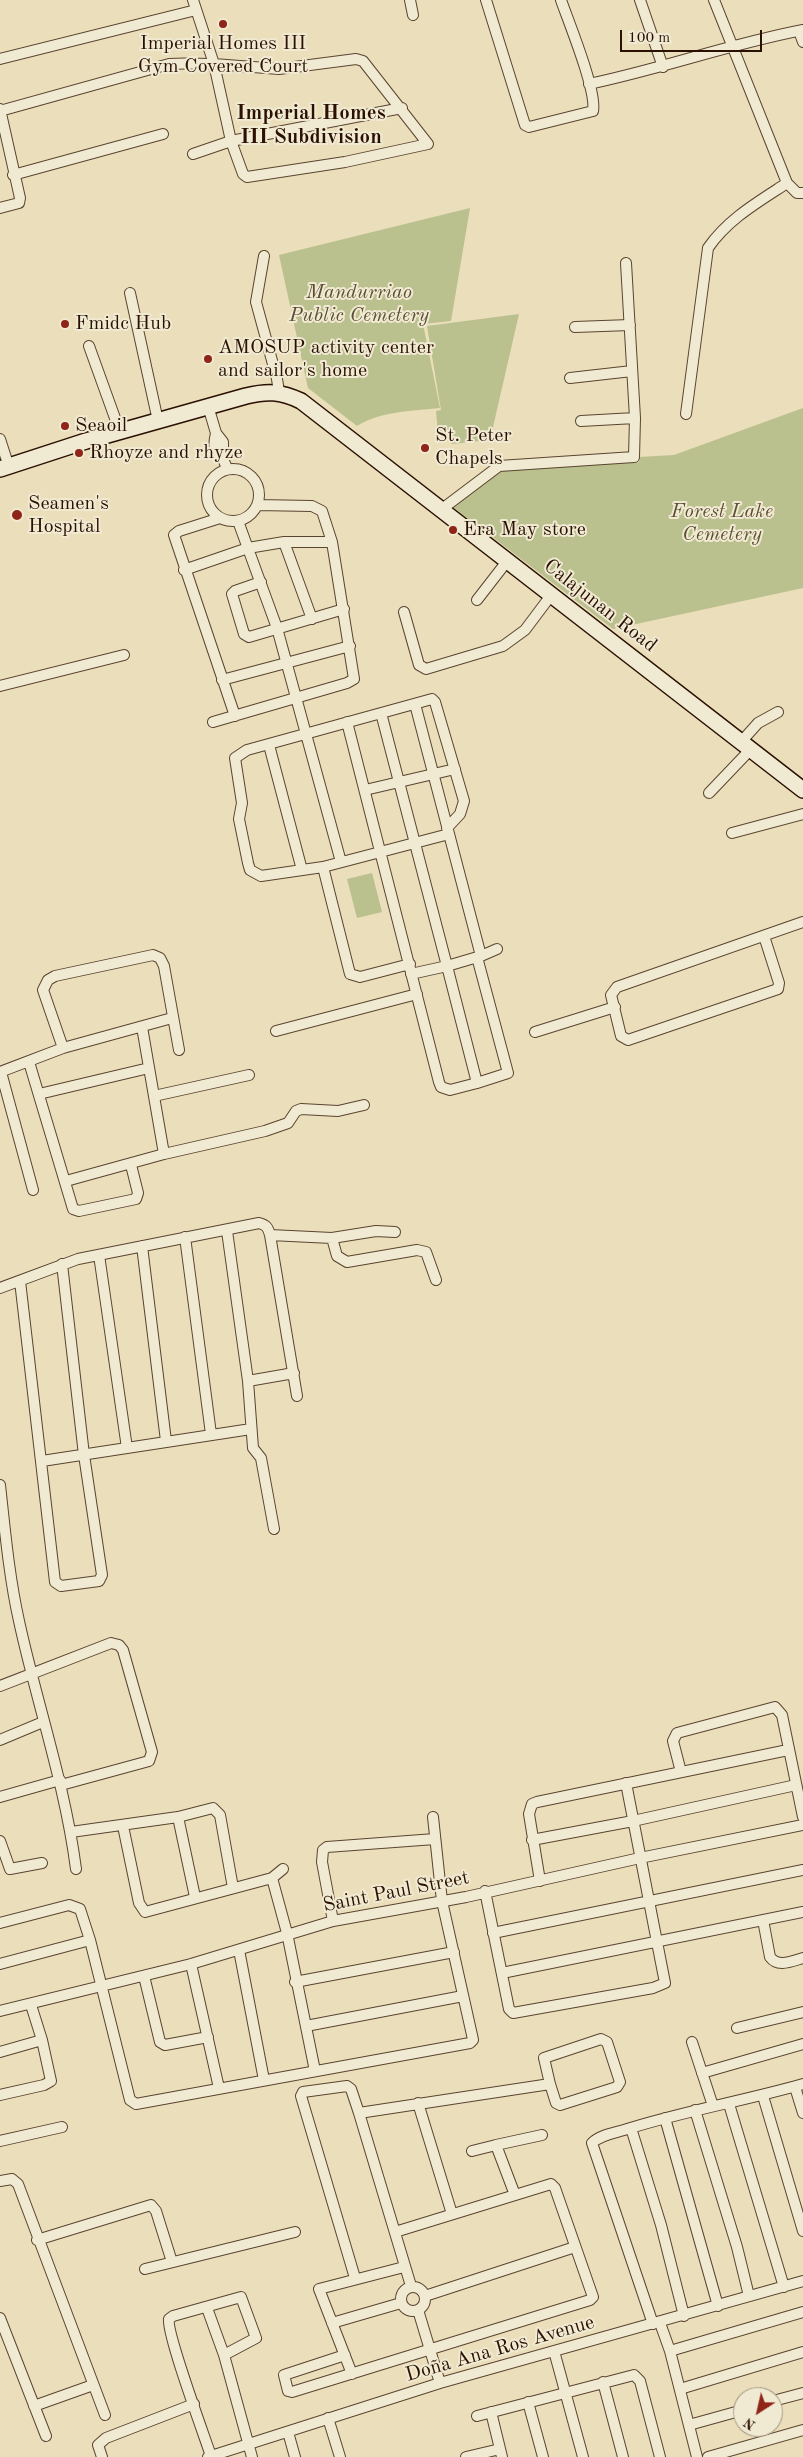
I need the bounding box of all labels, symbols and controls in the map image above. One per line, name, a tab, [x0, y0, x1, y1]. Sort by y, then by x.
marker: Imperial Homes III Gym Covered Court	[217, 18, 229, 30]
scale bar	[623, 20, 766, 52]
text: 100 m	[628, 31, 670, 46]
place label: Imperial Homes III Gym Covered Court	[138, 32, 308, 79]
district label: Imperial Homes III Subdivision	[236, 100, 386, 150]
park label: Mandurriao Public Cemetery	[289, 281, 429, 328]
place label: Fmidc Hub	[75, 312, 171, 336]
marker: Fmidc Hub	[59, 318, 71, 330]
place label: AMOSUP activity center and sailor's home	[218, 336, 434, 383]
marker: AMOSUP activity center and sailor's home	[202, 353, 214, 365]
place label: Seaoil	[75, 414, 127, 438]
marker: Seaoil	[59, 420, 71, 432]
place label: St. Peter Chapels	[435, 424, 512, 471]
place label: Rhoyze and rhyze	[89, 441, 243, 465]
marker: St. Peter Chapels	[419, 442, 431, 454]
marker: Rhoyze and rhyze	[73, 447, 85, 459]
place label: Seamen's Hospital	[28, 492, 109, 539]
park label: Forest Lake Cemetery	[671, 500, 773, 547]
marker: Seamen's Hospital	[10, 508, 24, 522]
place label: Era May store	[463, 518, 586, 542]
marker: Era May store	[447, 524, 459, 536]
street label: Calajunan Road	[539, 554, 661, 658]
street label: Saint Paul Street	[321, 1866, 471, 1918]
street label: Doña Ana Ros Avenue	[403, 2311, 597, 2387]
north arrow	[733, 2387, 783, 2437]
text: N	[742, 2415, 758, 2432]

